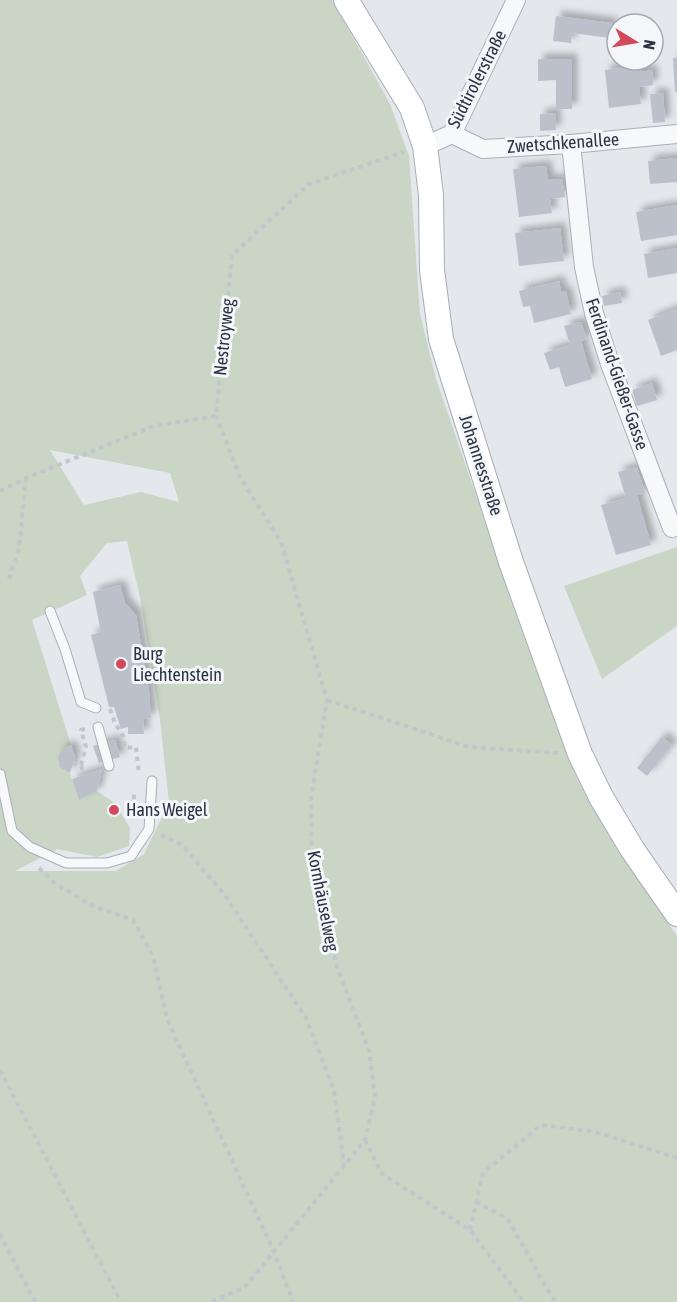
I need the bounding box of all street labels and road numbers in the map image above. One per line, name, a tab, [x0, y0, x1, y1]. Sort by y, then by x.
street label: Südtirolerstraße	[443, 26, 510, 131]
street label: Zwetschkenallee	[506, 128, 620, 157]
street label: Ferdinand-Gießer-Gasse	[582, 295, 653, 452]
street label: Nestroyweg	[209, 297, 238, 377]
street label: Johannesstraße	[455, 412, 508, 518]
street label: Kornhäuselweg	[303, 849, 344, 953]

